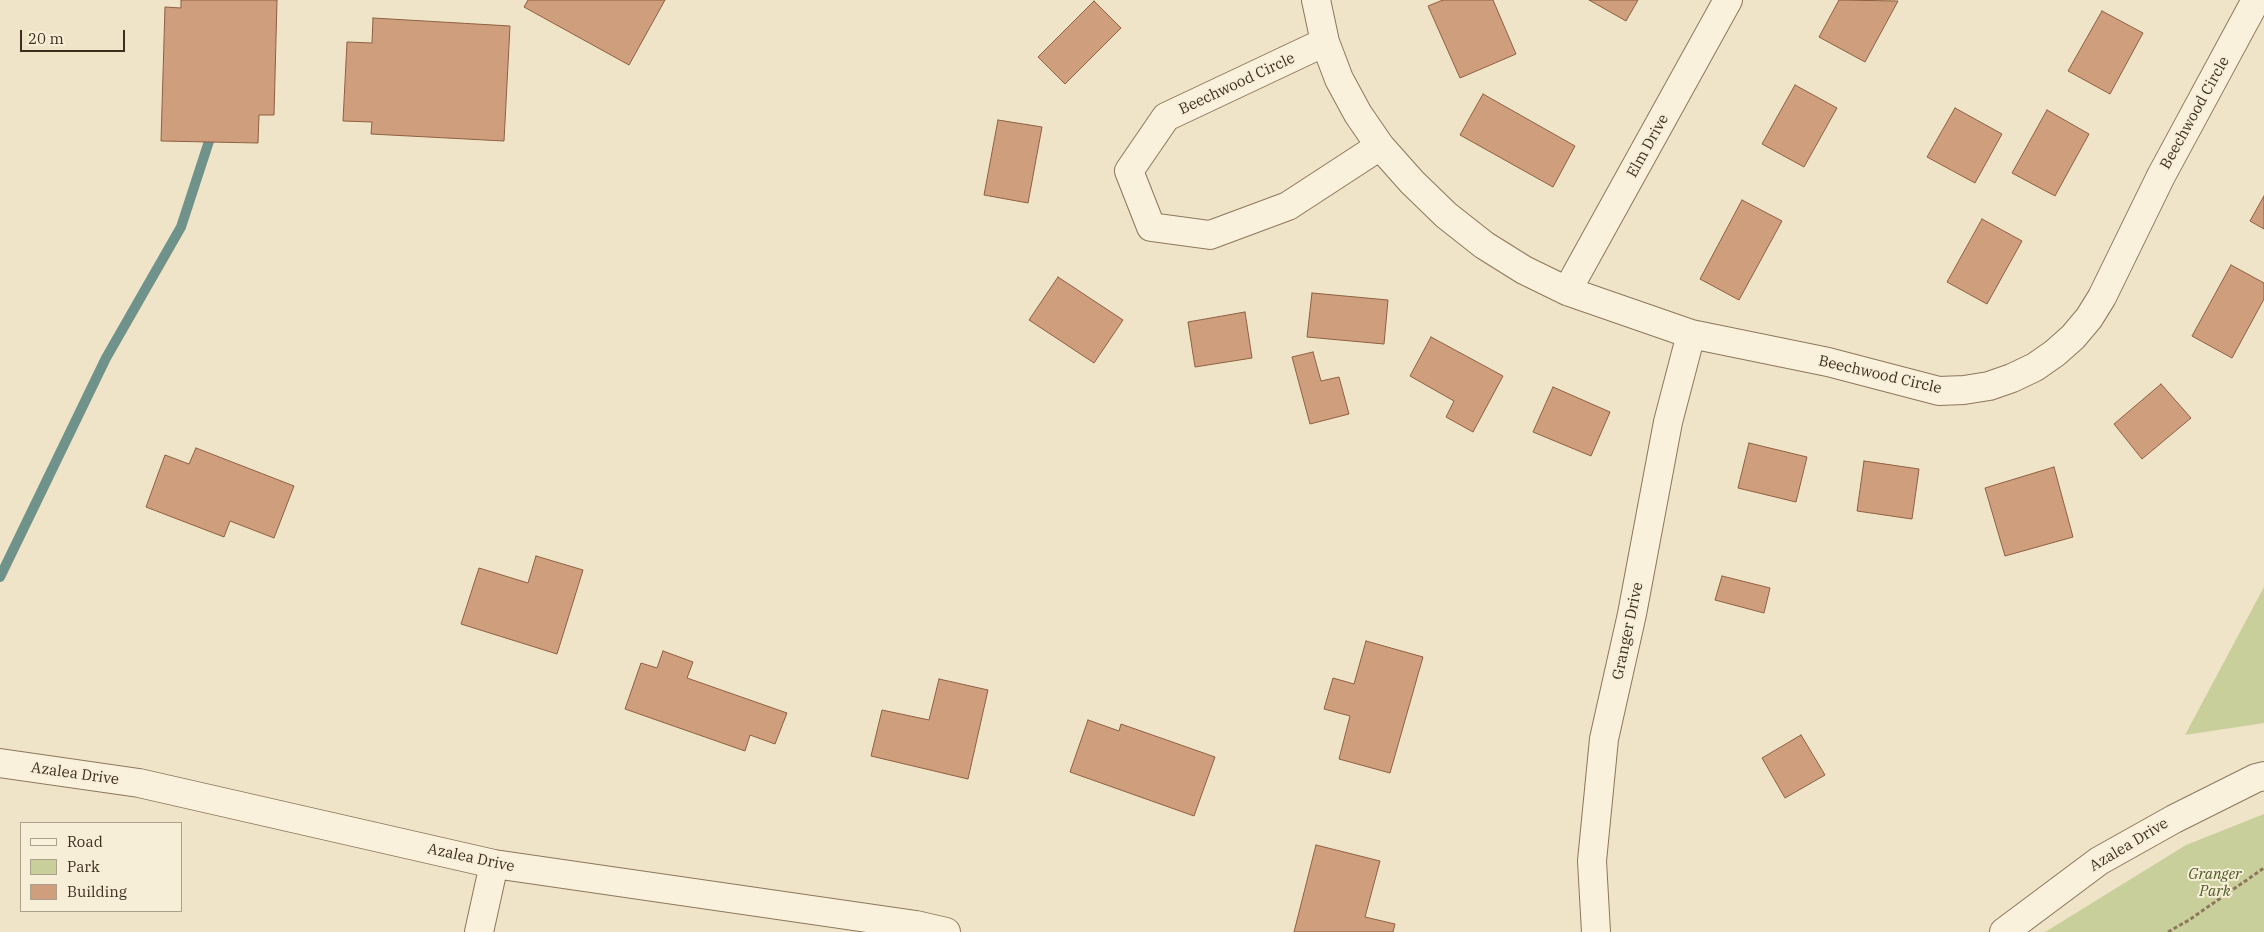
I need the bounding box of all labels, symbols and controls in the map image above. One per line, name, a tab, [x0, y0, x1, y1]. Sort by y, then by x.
scale bar	[22, 20, 128, 52]
text: 20 m	[28, 29, 64, 48]
street label: Beechwood Circle	[1176, 49, 1298, 119]
street label: Beechwood Circle	[2157, 54, 2233, 172]
street label: Elm Drive	[1623, 111, 1673, 181]
street label: Beechwood Circle	[1817, 352, 1943, 398]
street label: Granger Drive	[1609, 581, 1647, 681]
street label: Azalea Drive	[30, 759, 120, 789]
street label: Azalea Drive	[2086, 814, 2172, 876]
legend	[20, 822, 182, 912]
text: Road	[67, 832, 103, 851]
street label: Azalea Drive	[426, 840, 516, 876]
text: Park	[67, 857, 100, 876]
park label: Granger Park	[2188, 866, 2242, 901]
text: Building	[67, 882, 127, 901]

